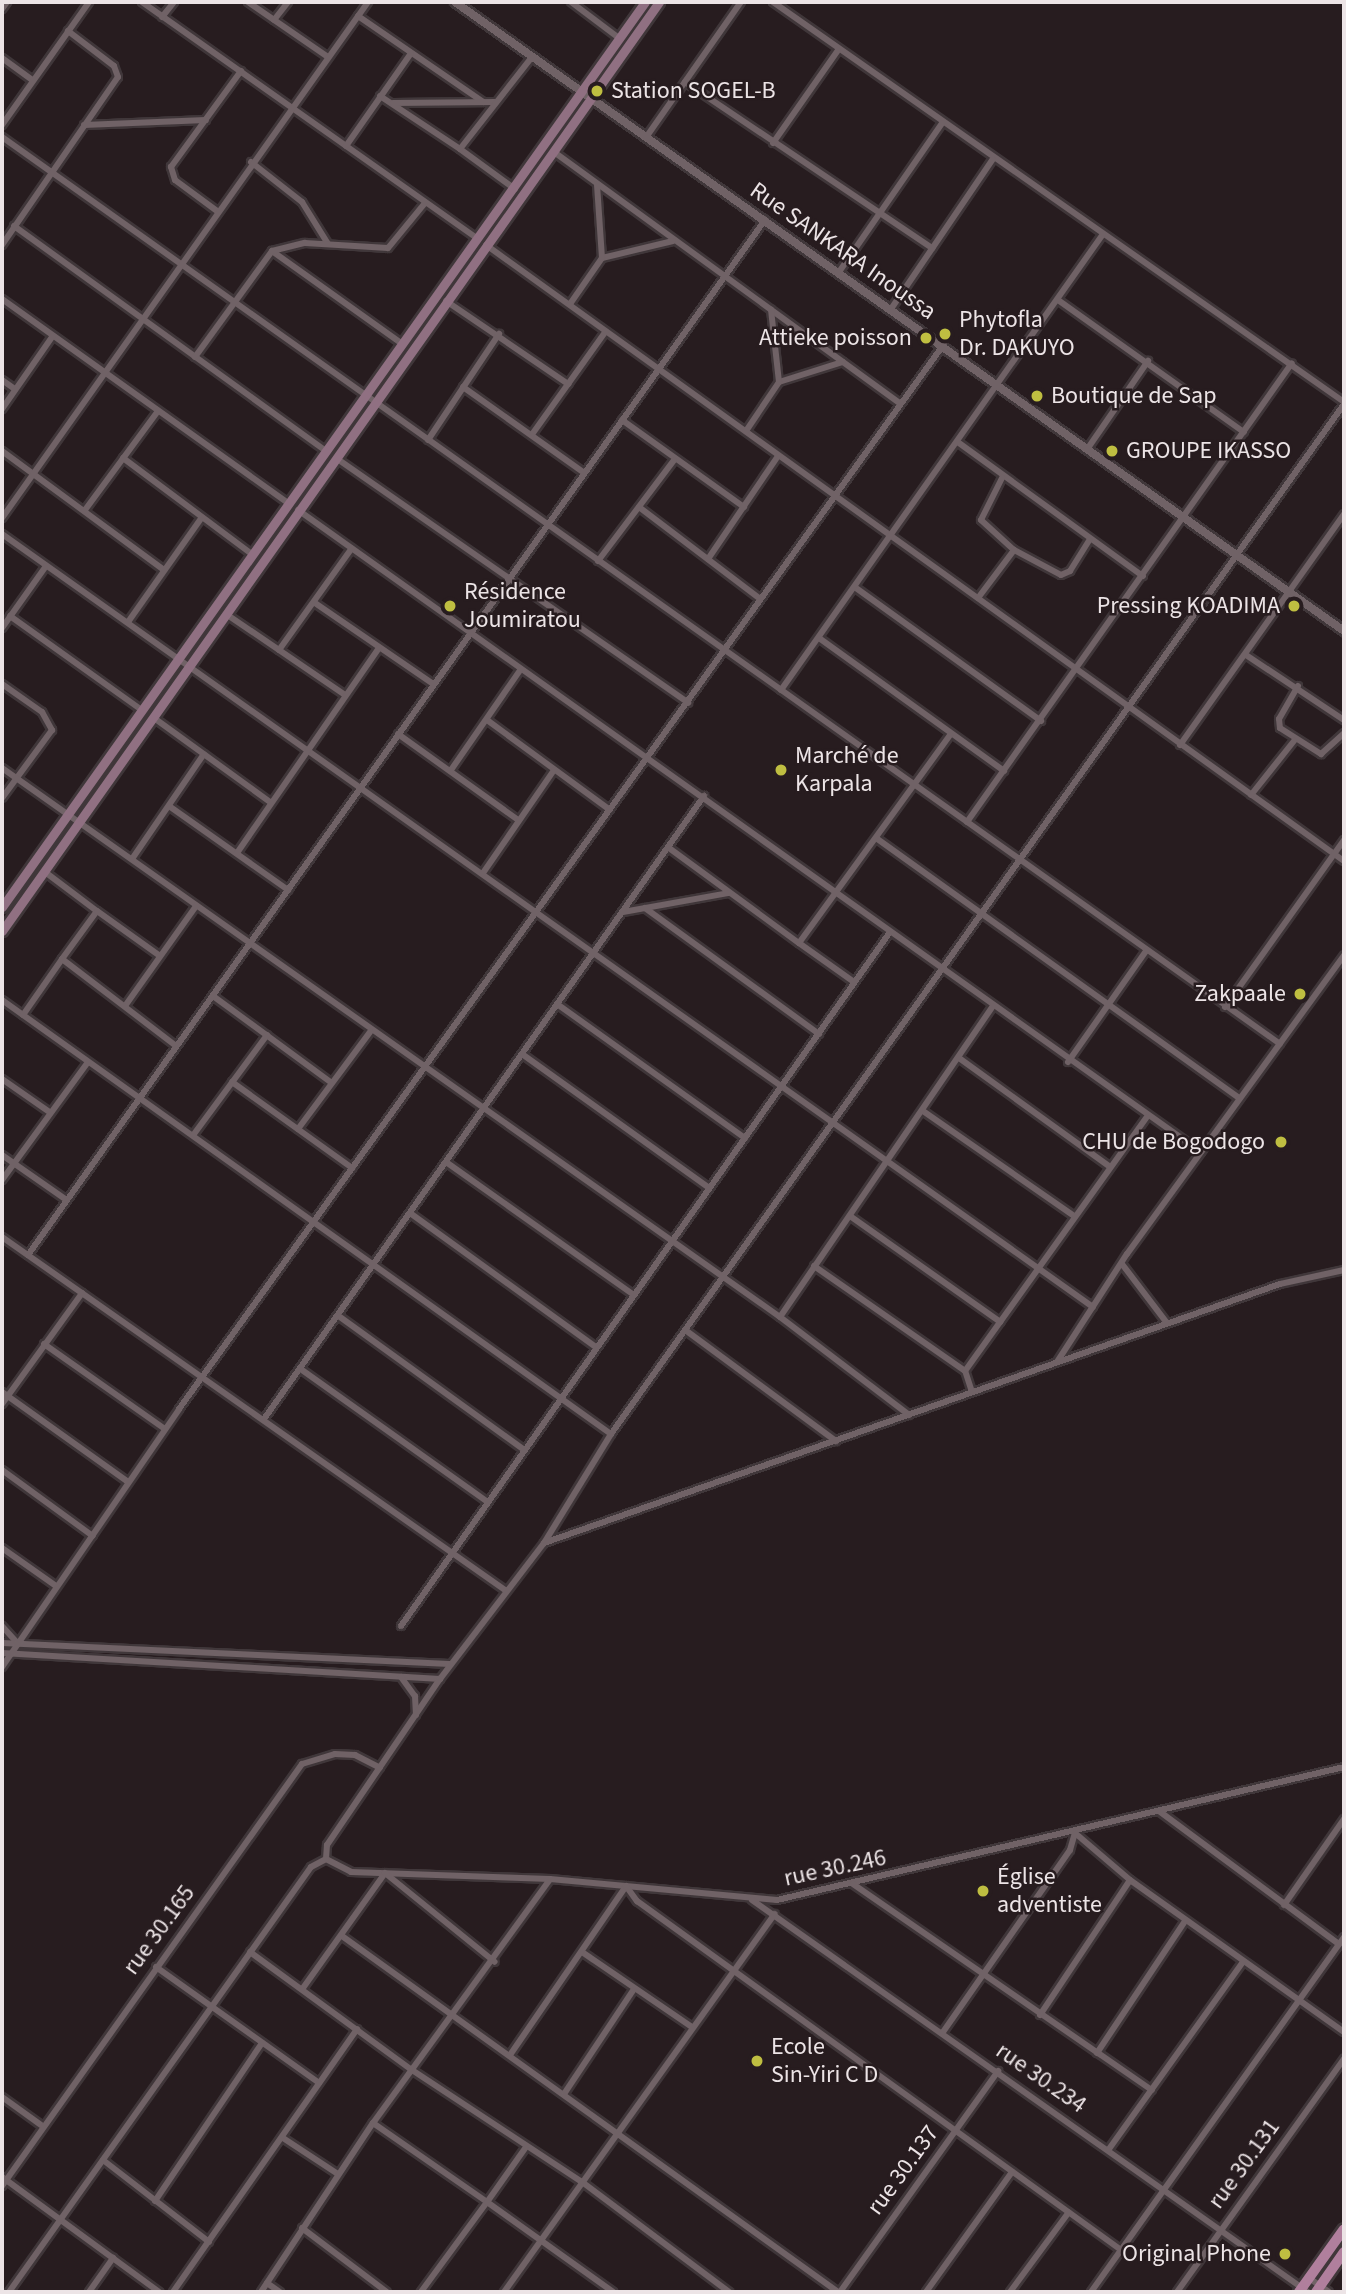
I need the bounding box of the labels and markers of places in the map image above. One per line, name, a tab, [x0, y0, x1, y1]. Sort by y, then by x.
place label: Station SOGEL-B	[611, 77, 776, 105]
marker: Station SOGEL-B	[589, 83, 605, 99]
place label: Phytofla Dr. DAKUYO	[959, 306, 1075, 362]
place label: Attieke poisson	[759, 324, 912, 352]
marker: Phytofla Dr. DAKUYO	[937, 326, 953, 342]
marker: Attieke poisson	[918, 330, 934, 346]
place label: Boutique de Sap	[1051, 382, 1217, 410]
marker: Boutique de Sap	[1029, 388, 1045, 404]
place label: GROUPE IKASSO	[1126, 437, 1291, 465]
marker: GROUPE IKASSO	[1104, 443, 1120, 459]
place label: Résidence Joumiratou	[464, 578, 581, 634]
place label: Pressing KOADIMA	[1097, 592, 1280, 620]
marker: Résidence Joumiratou	[442, 598, 458, 614]
marker: Pressing KOADIMA	[1286, 598, 1302, 614]
place label: Marché de Karpala	[795, 742, 899, 798]
marker: Marché de Karpala	[773, 762, 789, 778]
place label: Zakpaale	[1194, 980, 1286, 1008]
marker: Zakpaale	[1292, 986, 1308, 1002]
place label: CHU de Bogodogo	[1082, 1128, 1265, 1156]
marker: CHU de Bogodogo	[1271, 1132, 1291, 1152]
place label: Église adventiste	[997, 1863, 1102, 1919]
marker: Église adventiste	[975, 1883, 991, 1899]
place label: Ecole Sin-Yiri C D	[771, 2033, 878, 2089]
marker: Ecole Sin-Yiri C D	[749, 2053, 765, 2069]
place label: Original Phone	[1122, 2240, 1271, 2268]
marker: Original Phone	[1277, 2246, 1293, 2262]

